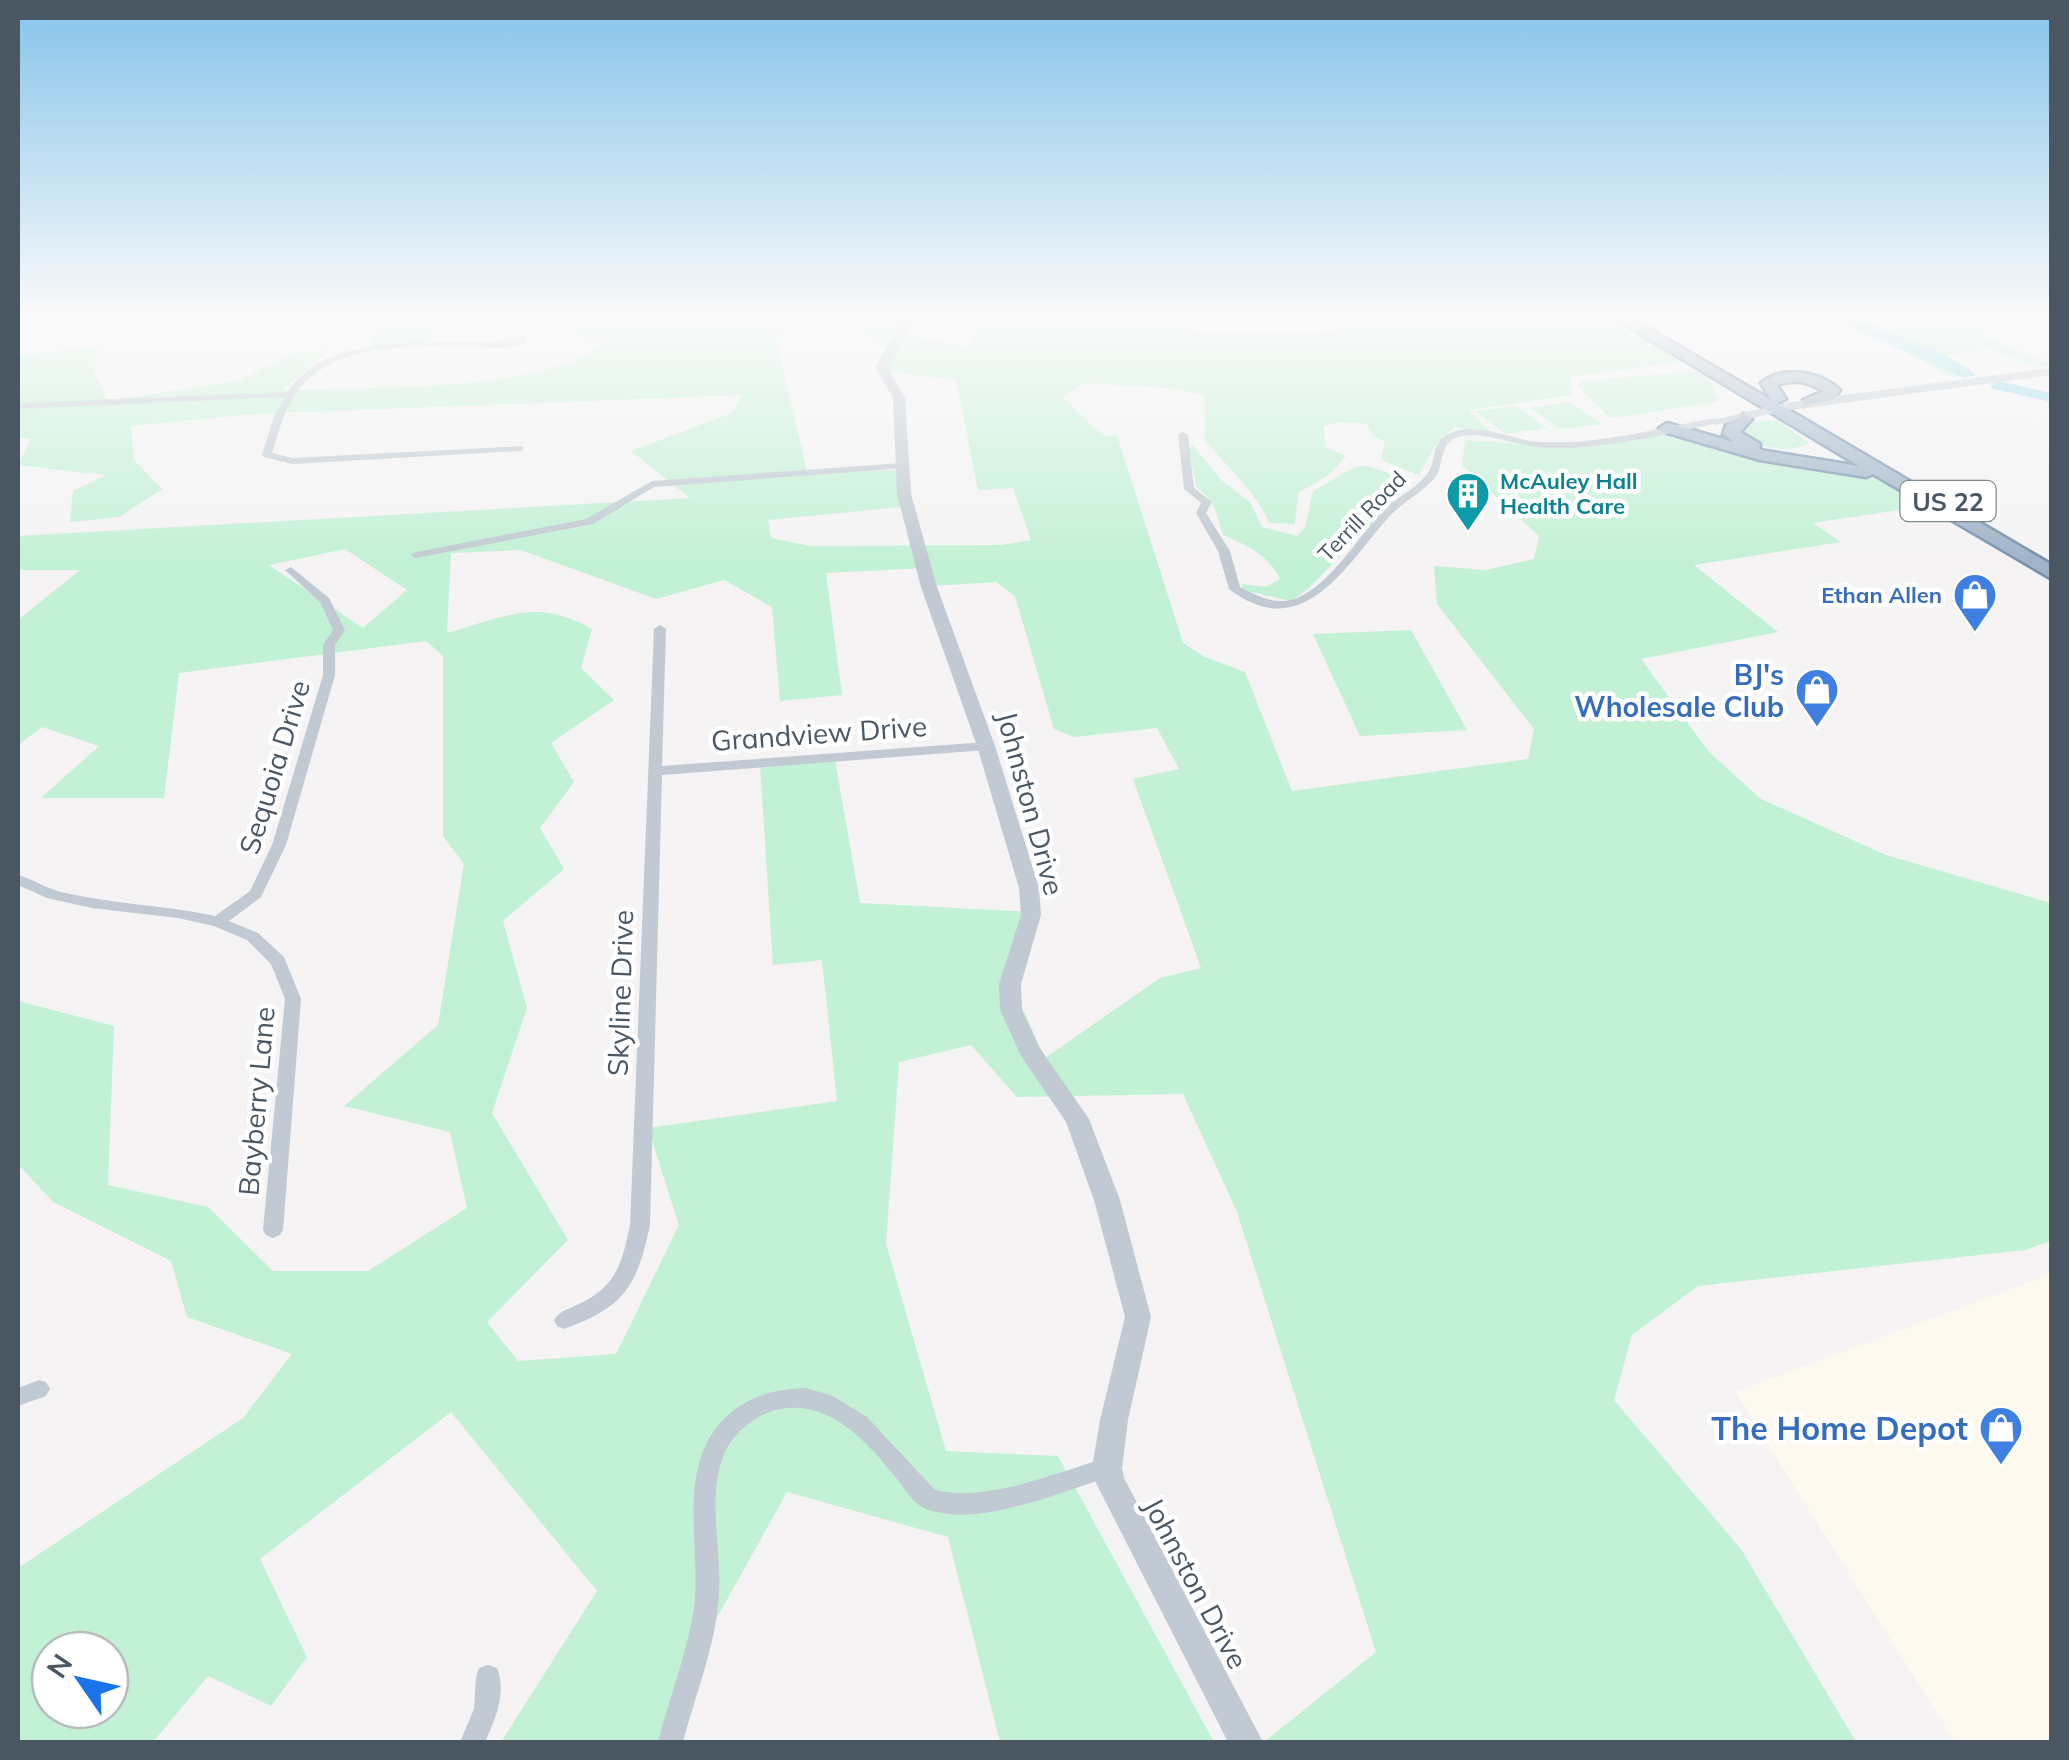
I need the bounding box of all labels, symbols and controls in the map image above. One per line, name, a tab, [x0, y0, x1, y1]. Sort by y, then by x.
street label: Terrill Road	[1312, 465, 1412, 567]
place label: McAuley Hall Health Care	[1500, 467, 1638, 520]
building icon: McAuley Hall Health Care	[1445, 471, 1491, 532]
road number: US 22	[1900, 481, 1996, 521]
shop icon: Ethan Allen	[1952, 572, 1998, 633]
place label: Ethan Allen	[1821, 581, 1942, 609]
place label: BJ's Wholesale Club	[1574, 657, 1784, 724]
shop icon: BJ's Wholesale Club	[1794, 667, 1840, 728]
street label: Sequoia Drive	[231, 676, 317, 858]
street label: Johnston Drive	[990, 707, 1072, 899]
street label: Grandview Drive	[710, 708, 928, 758]
street label: Skyline Drive	[600, 909, 640, 1077]
street label: Bayberry Lane	[230, 1005, 282, 1197]
shop icon: The Home Depot	[1978, 1405, 2024, 1466]
place label: The Home Depot	[1711, 1408, 1968, 1448]
street label: Johnston Drive	[1136, 1491, 1256, 1675]
north arrow	[30, 1630, 130, 1730]
text: N	[38, 1647, 79, 1684]

